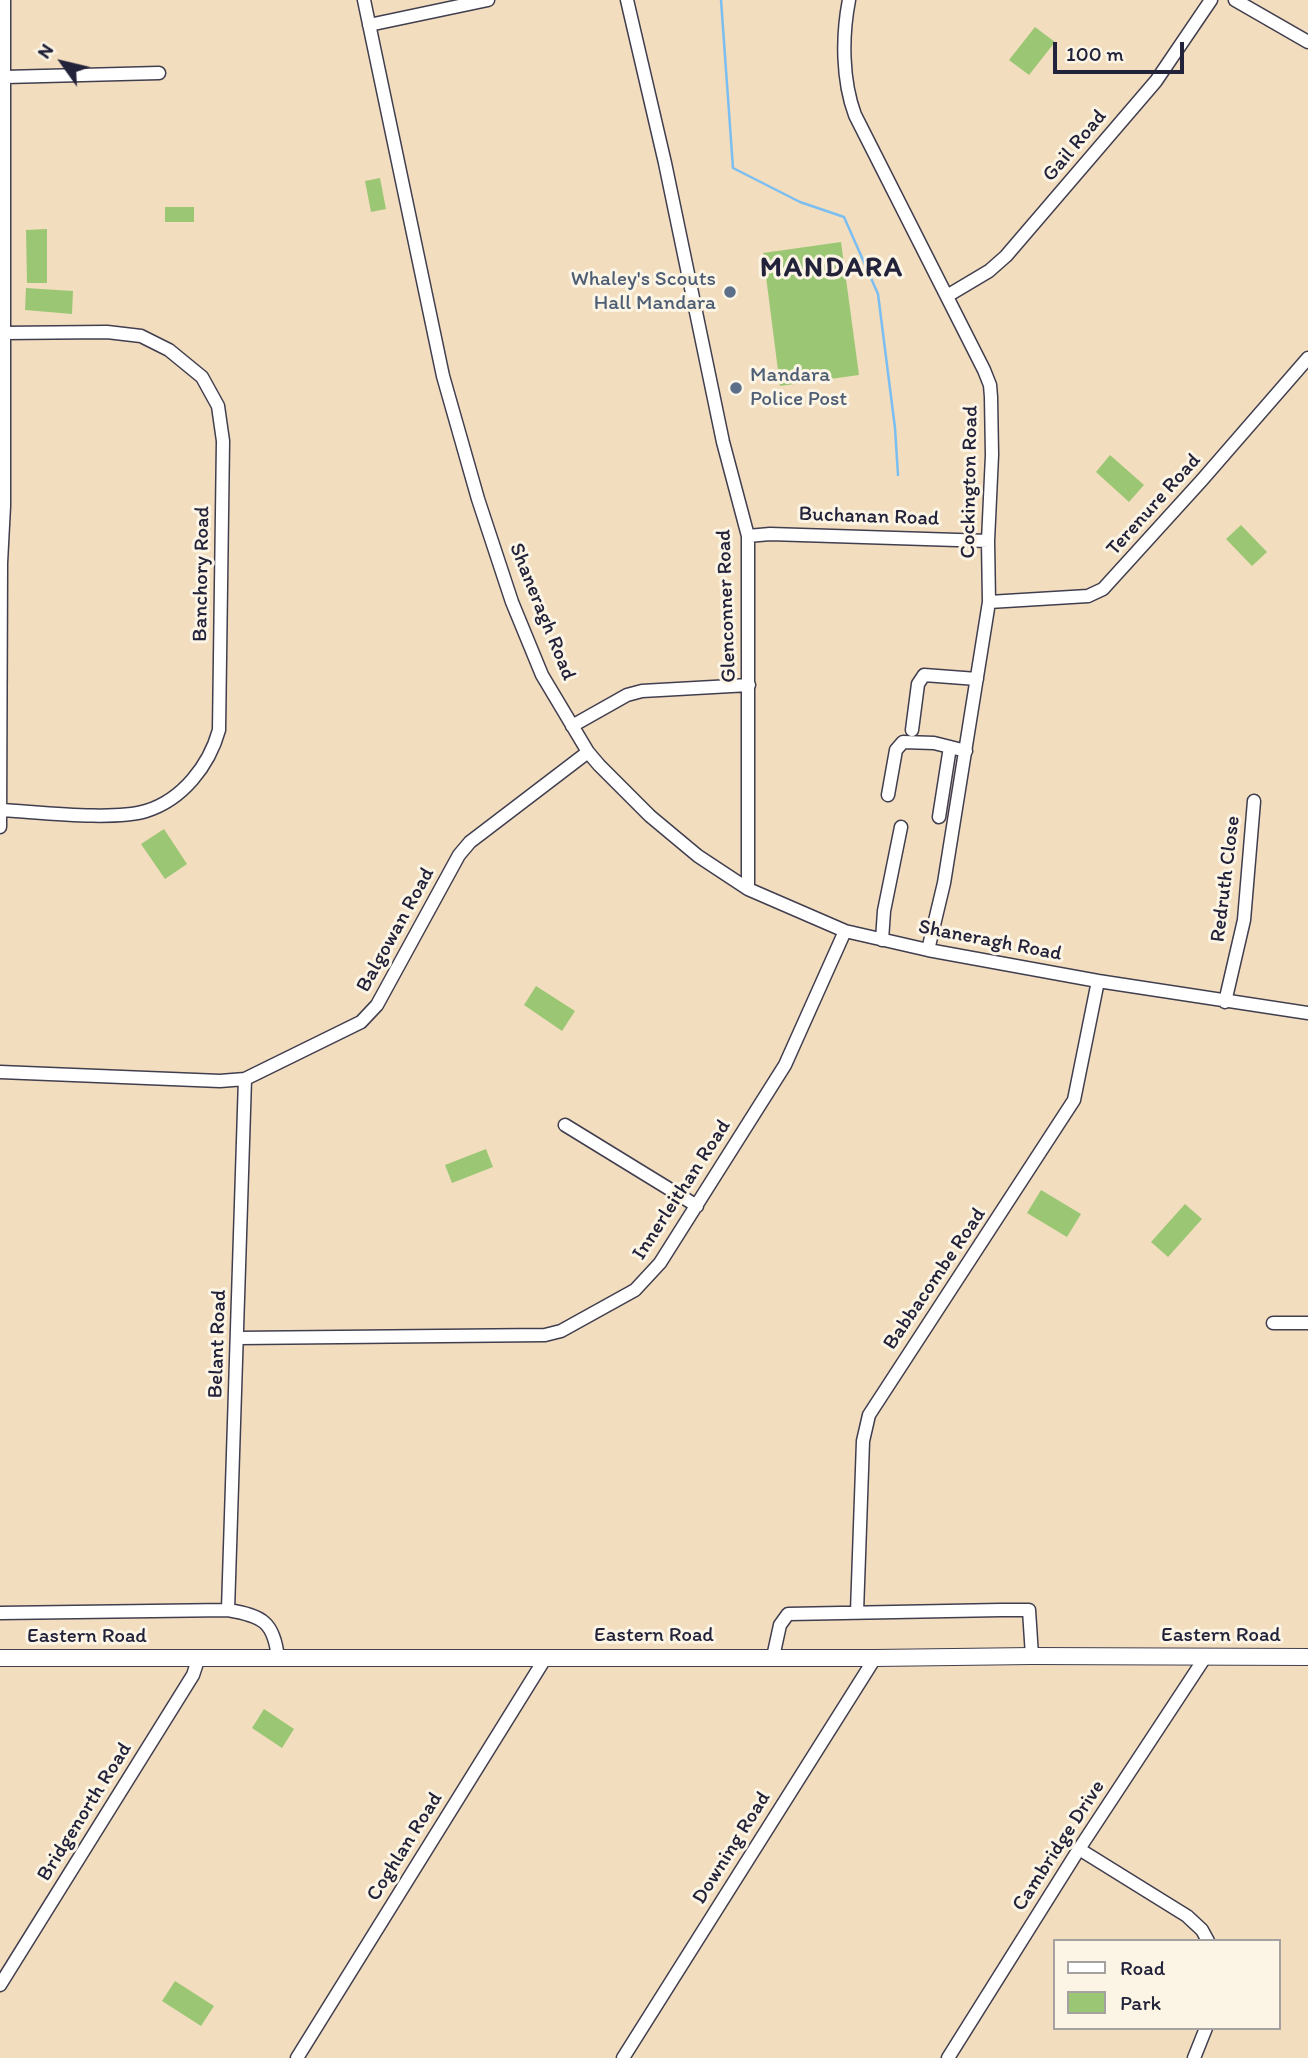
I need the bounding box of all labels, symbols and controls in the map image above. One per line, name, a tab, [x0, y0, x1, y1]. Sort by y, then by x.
north arrow	[28, 28, 98, 98]
scale bar	[1056, 28, 1187, 72]
text: N	[32, 39, 58, 63]
text: 100 m	[1066, 41, 1124, 66]
street label: Gail Road	[1037, 105, 1113, 187]
district label: MANDARA	[761, 252, 903, 286]
place label: Whaley's Scouts Hall Mandara	[571, 267, 716, 317]
marker: Whaley's Scouts Hall Mandara	[722, 284, 738, 300]
place label: Mandara Police Post	[750, 363, 847, 413]
marker: Mandara Police Post	[728, 380, 744, 396]
street label: Cockington Road	[956, 405, 984, 559]
street label: Terenure Road	[1101, 449, 1207, 561]
street label: Buchanan Road	[798, 502, 940, 532]
street label: Banchory Road	[188, 506, 216, 642]
street label: Glenconner Road	[712, 529, 742, 683]
street label: Shaneragh Road	[503, 540, 581, 684]
street label: Redruth Close	[1206, 814, 1246, 944]
street label: Balgowan Road	[351, 863, 441, 997]
street label: Shaneragh Road	[916, 915, 1064, 967]
street label: Innerleithan Road	[627, 1115, 737, 1265]
street label: Babbacombe Road	[878, 1203, 992, 1355]
street label: Belant Road	[204, 1289, 232, 1399]
street label: Eastern Road	[594, 1623, 714, 1649]
street label: Eastern Road	[1161, 1623, 1281, 1649]
street label: Eastern Road	[27, 1624, 147, 1650]
street label: Bridgenorth Road	[32, 1738, 138, 1886]
street label: Cambridge Drive	[1007, 1776, 1111, 1916]
street label: Downing Road	[687, 1787, 777, 1909]
street label: Coghlan Road	[361, 1788, 449, 1906]
legend	[1052, 1939, 1280, 2030]
text: Road	[1120, 1955, 1165, 1980]
text: Park	[1120, 1990, 1161, 2015]

